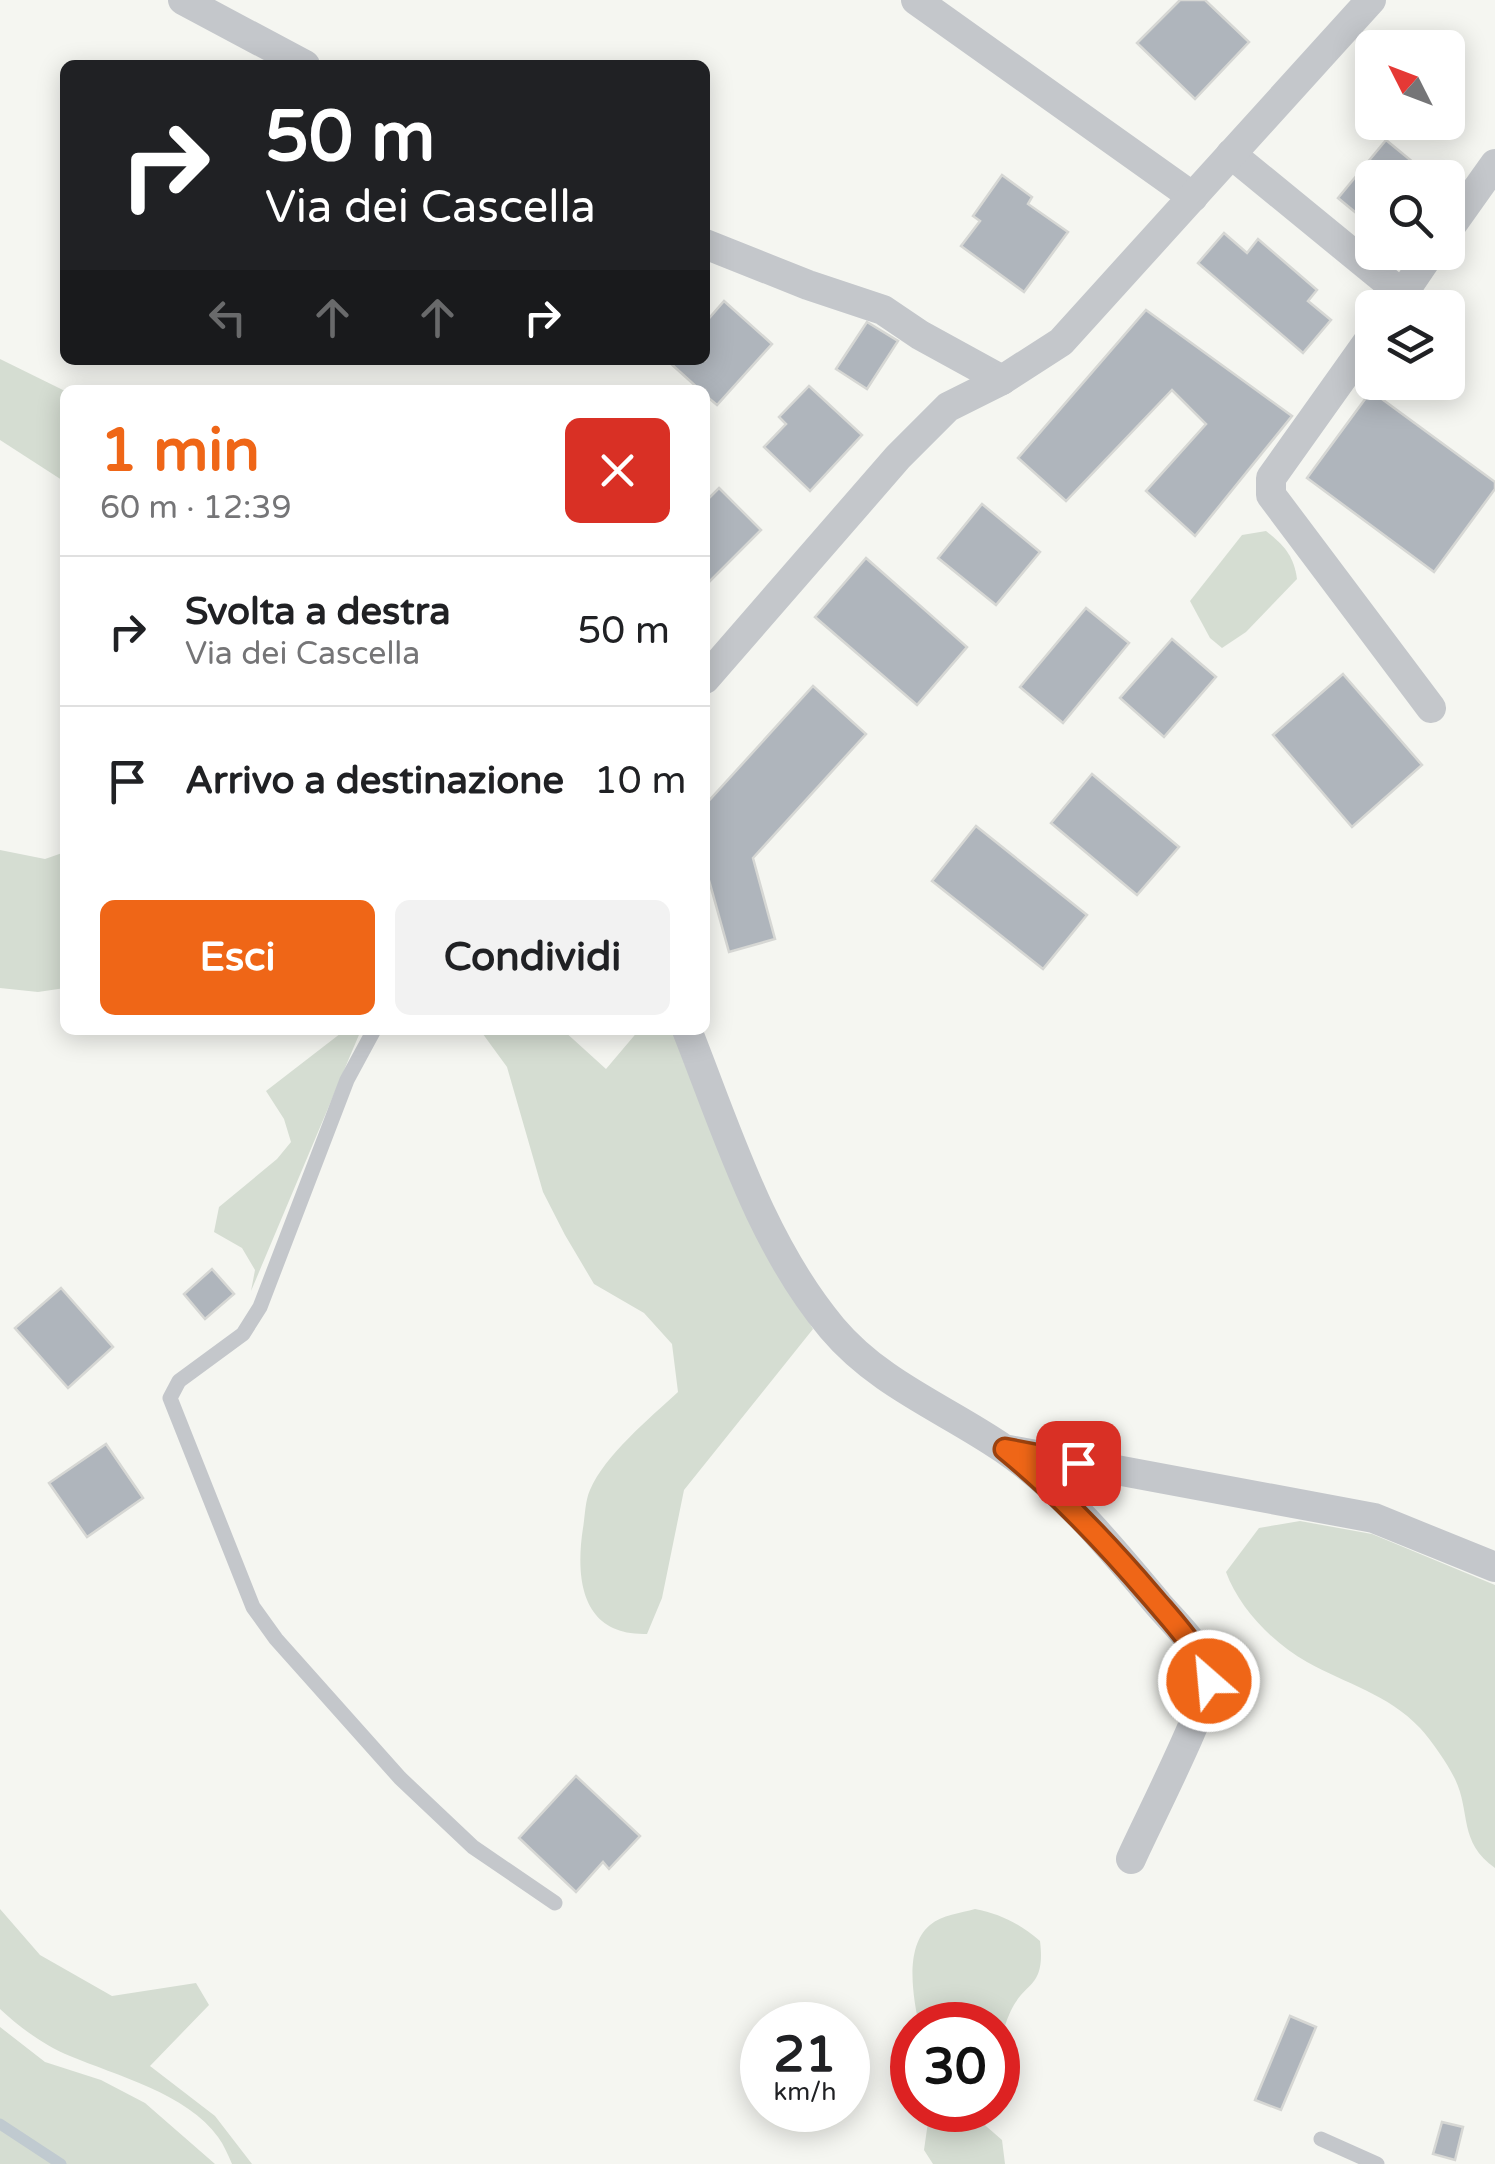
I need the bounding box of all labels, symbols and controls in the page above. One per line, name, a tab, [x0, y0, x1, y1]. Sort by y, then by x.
north arrow	[1355, 30, 1465, 140]
map controls	[1355, 30, 1465, 400]
text: 50 m	[265, 96, 435, 180]
icon: right	[100, 100, 230, 230]
button: search	[1355, 160, 1465, 270]
text: Via dei Cascella	[265, 181, 596, 235]
icon: left	[200, 290, 255, 345]
icon: ahead	[305, 290, 360, 345]
icon: ahead	[410, 290, 465, 345]
icon: right	[515, 290, 570, 345]
button: layers	[1355, 290, 1465, 400]
text: 1 min	[100, 415, 260, 487]
button: close	[565, 418, 670, 523]
text: 60 m · 12:39	[100, 489, 292, 527]
text: Svolta a destra	[185, 589, 451, 635]
icon: right	[100, 604, 155, 659]
text: 50 m	[578, 608, 670, 654]
text: Via dei Cascella	[185, 635, 420, 673]
icon: arrive	[100, 754, 155, 809]
text: Arrivo a destinazione	[185, 758, 564, 804]
text: 10 m	[594, 758, 686, 804]
button: Esci	[100, 900, 375, 1015]
button: Condividi	[395, 900, 670, 1015]
pin	[1036, 1421, 1121, 1506]
icon: arrive	[1051, 1436, 1106, 1491]
position arrow	[1157, 1629, 1261, 1733]
speed limit sign: 30	[890, 2002, 1020, 2132]
text: 21	[774, 2025, 836, 2085]
text: km/h	[774, 2077, 836, 2107]

